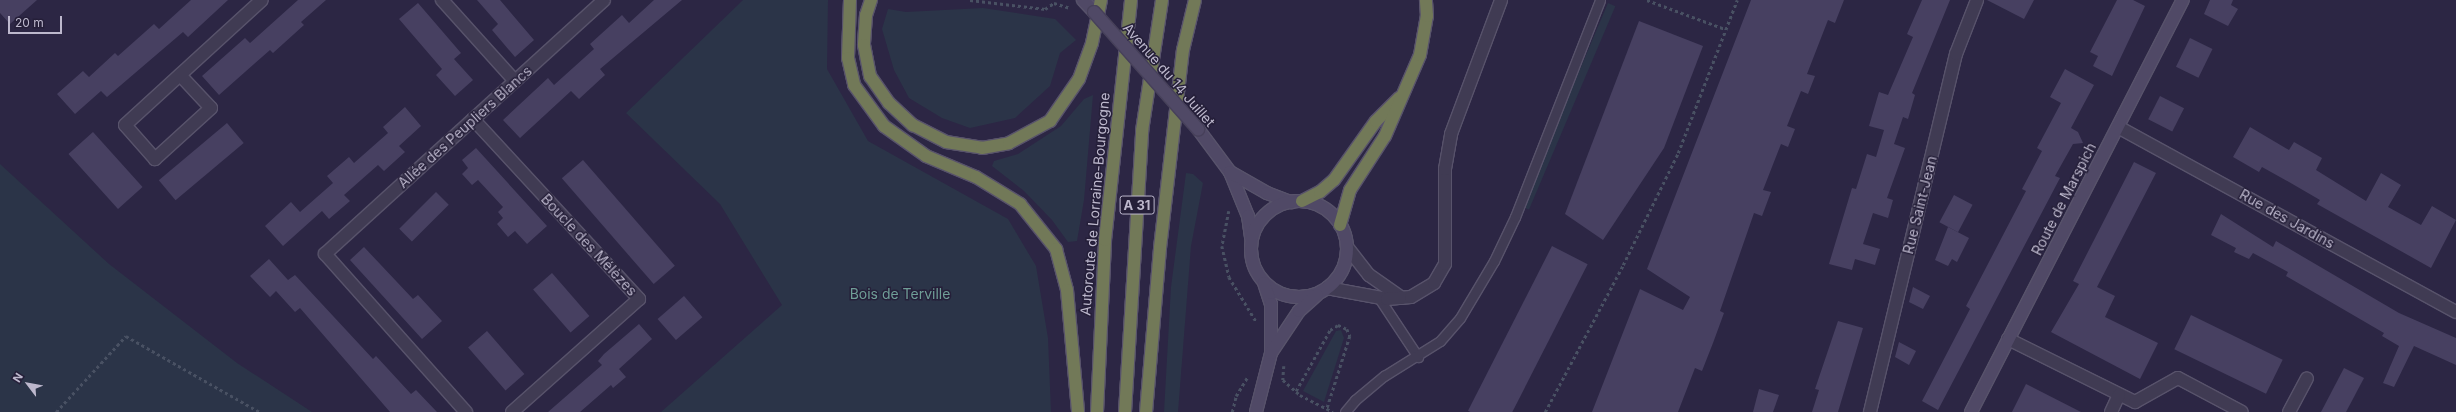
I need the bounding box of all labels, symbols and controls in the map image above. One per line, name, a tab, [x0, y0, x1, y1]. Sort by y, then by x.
scale bar	[10, 8, 64, 34]
text: 20 m	[15, 15, 44, 30]
street label: Avenue du 14 Juillet	[1119, 20, 1219, 130]
street label: Allée des Peupliers Blancs	[395, 62, 535, 192]
street label: Autoroute de Lorraine-Bourgogne	[1077, 92, 1113, 316]
street label: Route de Marspich	[2028, 140, 2100, 258]
street label: Rue Saint-Jean	[1900, 154, 1940, 256]
street label: Rue des Jardins	[2237, 186, 2337, 252]
street label: Boucle des Mélèzes	[538, 191, 640, 299]
road number: A 31	[1119, 194, 1155, 216]
park label: Bois de Terville	[850, 286, 950, 302]
north arrow	[8, 364, 48, 404]
text: N	[10, 370, 26, 385]

